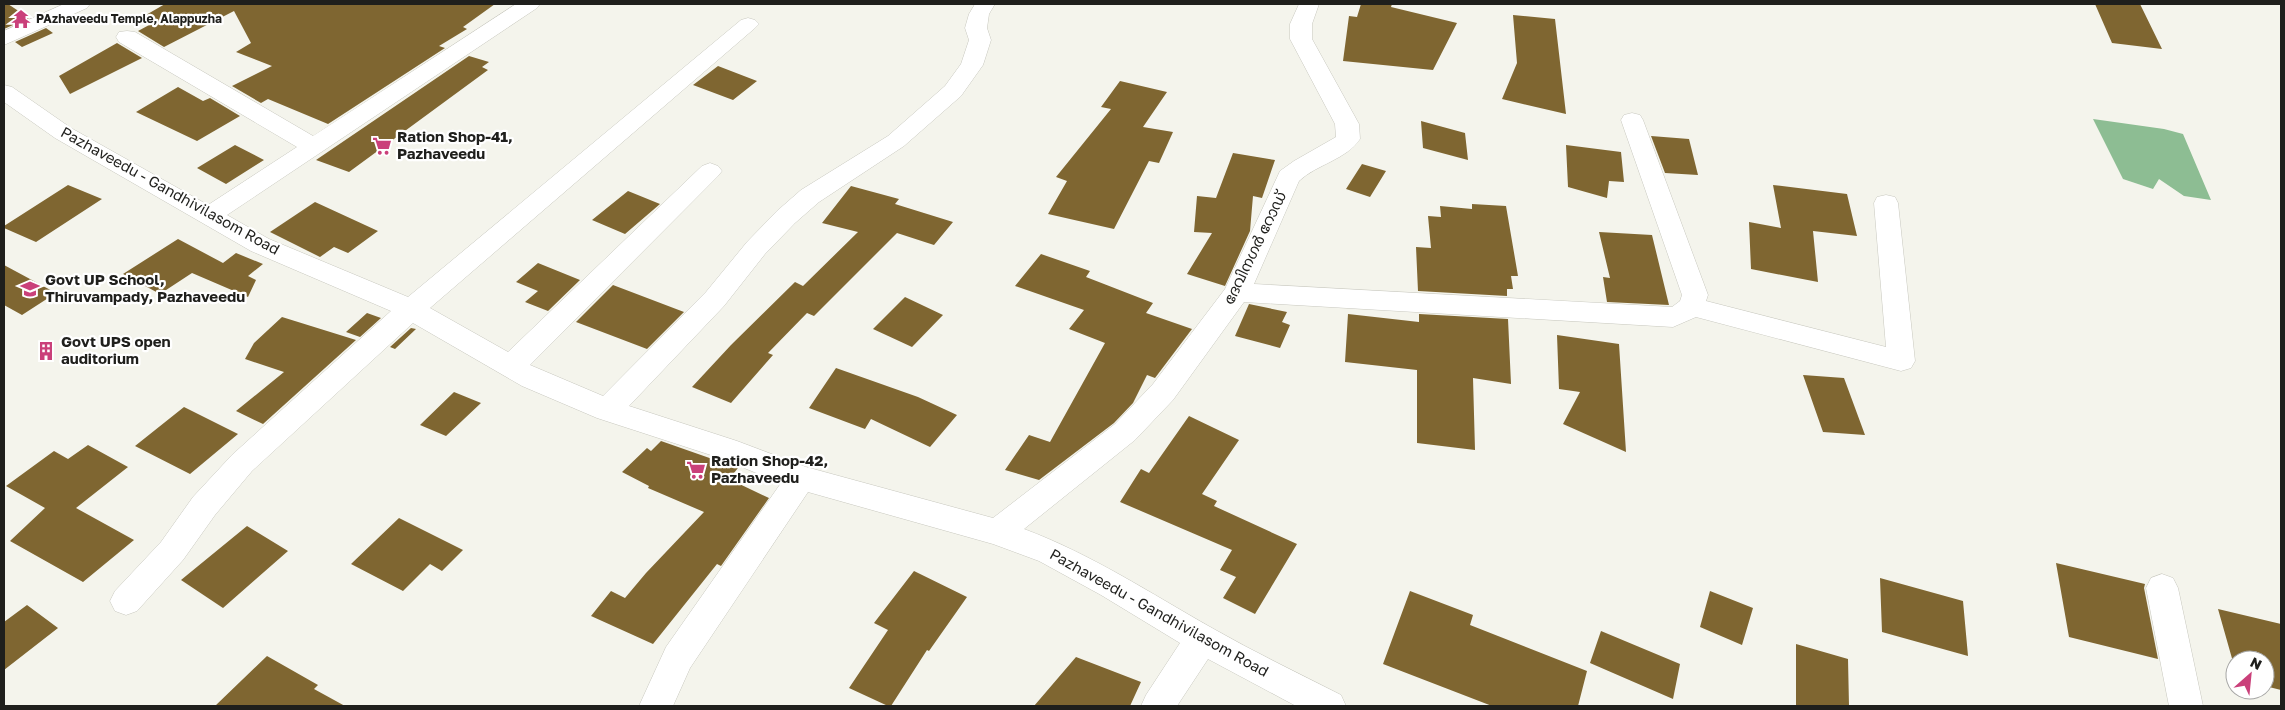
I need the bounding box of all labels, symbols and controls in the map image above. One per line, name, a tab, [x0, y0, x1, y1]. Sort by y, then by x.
temple icon: PAzhaveedu Temple, Alappuzha	[10, 8, 32, 30]
place label: PAzhaveedu Temple, Alappuzha	[36, 11, 222, 26]
street label: Pazhaveedu - Gandhivilasom Road	[58, 122, 283, 258]
place label: Ration Shop-41, Pazhaveedu	[397, 127, 513, 162]
supermarket icon: Ration Shop-41, Pazhaveedu	[371, 135, 393, 157]
street label: ദേവിനഗർ റോഡ്	[1219, 186, 1290, 307]
place label: Govt UP School, Thiruvampady, Pazhaveedu	[45, 270, 245, 305]
school or university icon: Govt UP School, Thiruvampady, Pazhaveedu	[19, 278, 41, 300]
place label: Govt UPS open auditorium	[61, 332, 171, 367]
building icon: Govt UPS open auditorium	[35, 340, 57, 362]
place label: Ration Shop-42, Pazhaveedu	[711, 451, 828, 486]
supermarket icon: Ration Shop-42, Pazhaveedu	[685, 459, 707, 481]
street label: Pazhaveedu - Gandhivilasom Road	[1047, 544, 1272, 680]
north arrow	[2225, 650, 2275, 700]
text: N	[2248, 653, 2265, 673]

